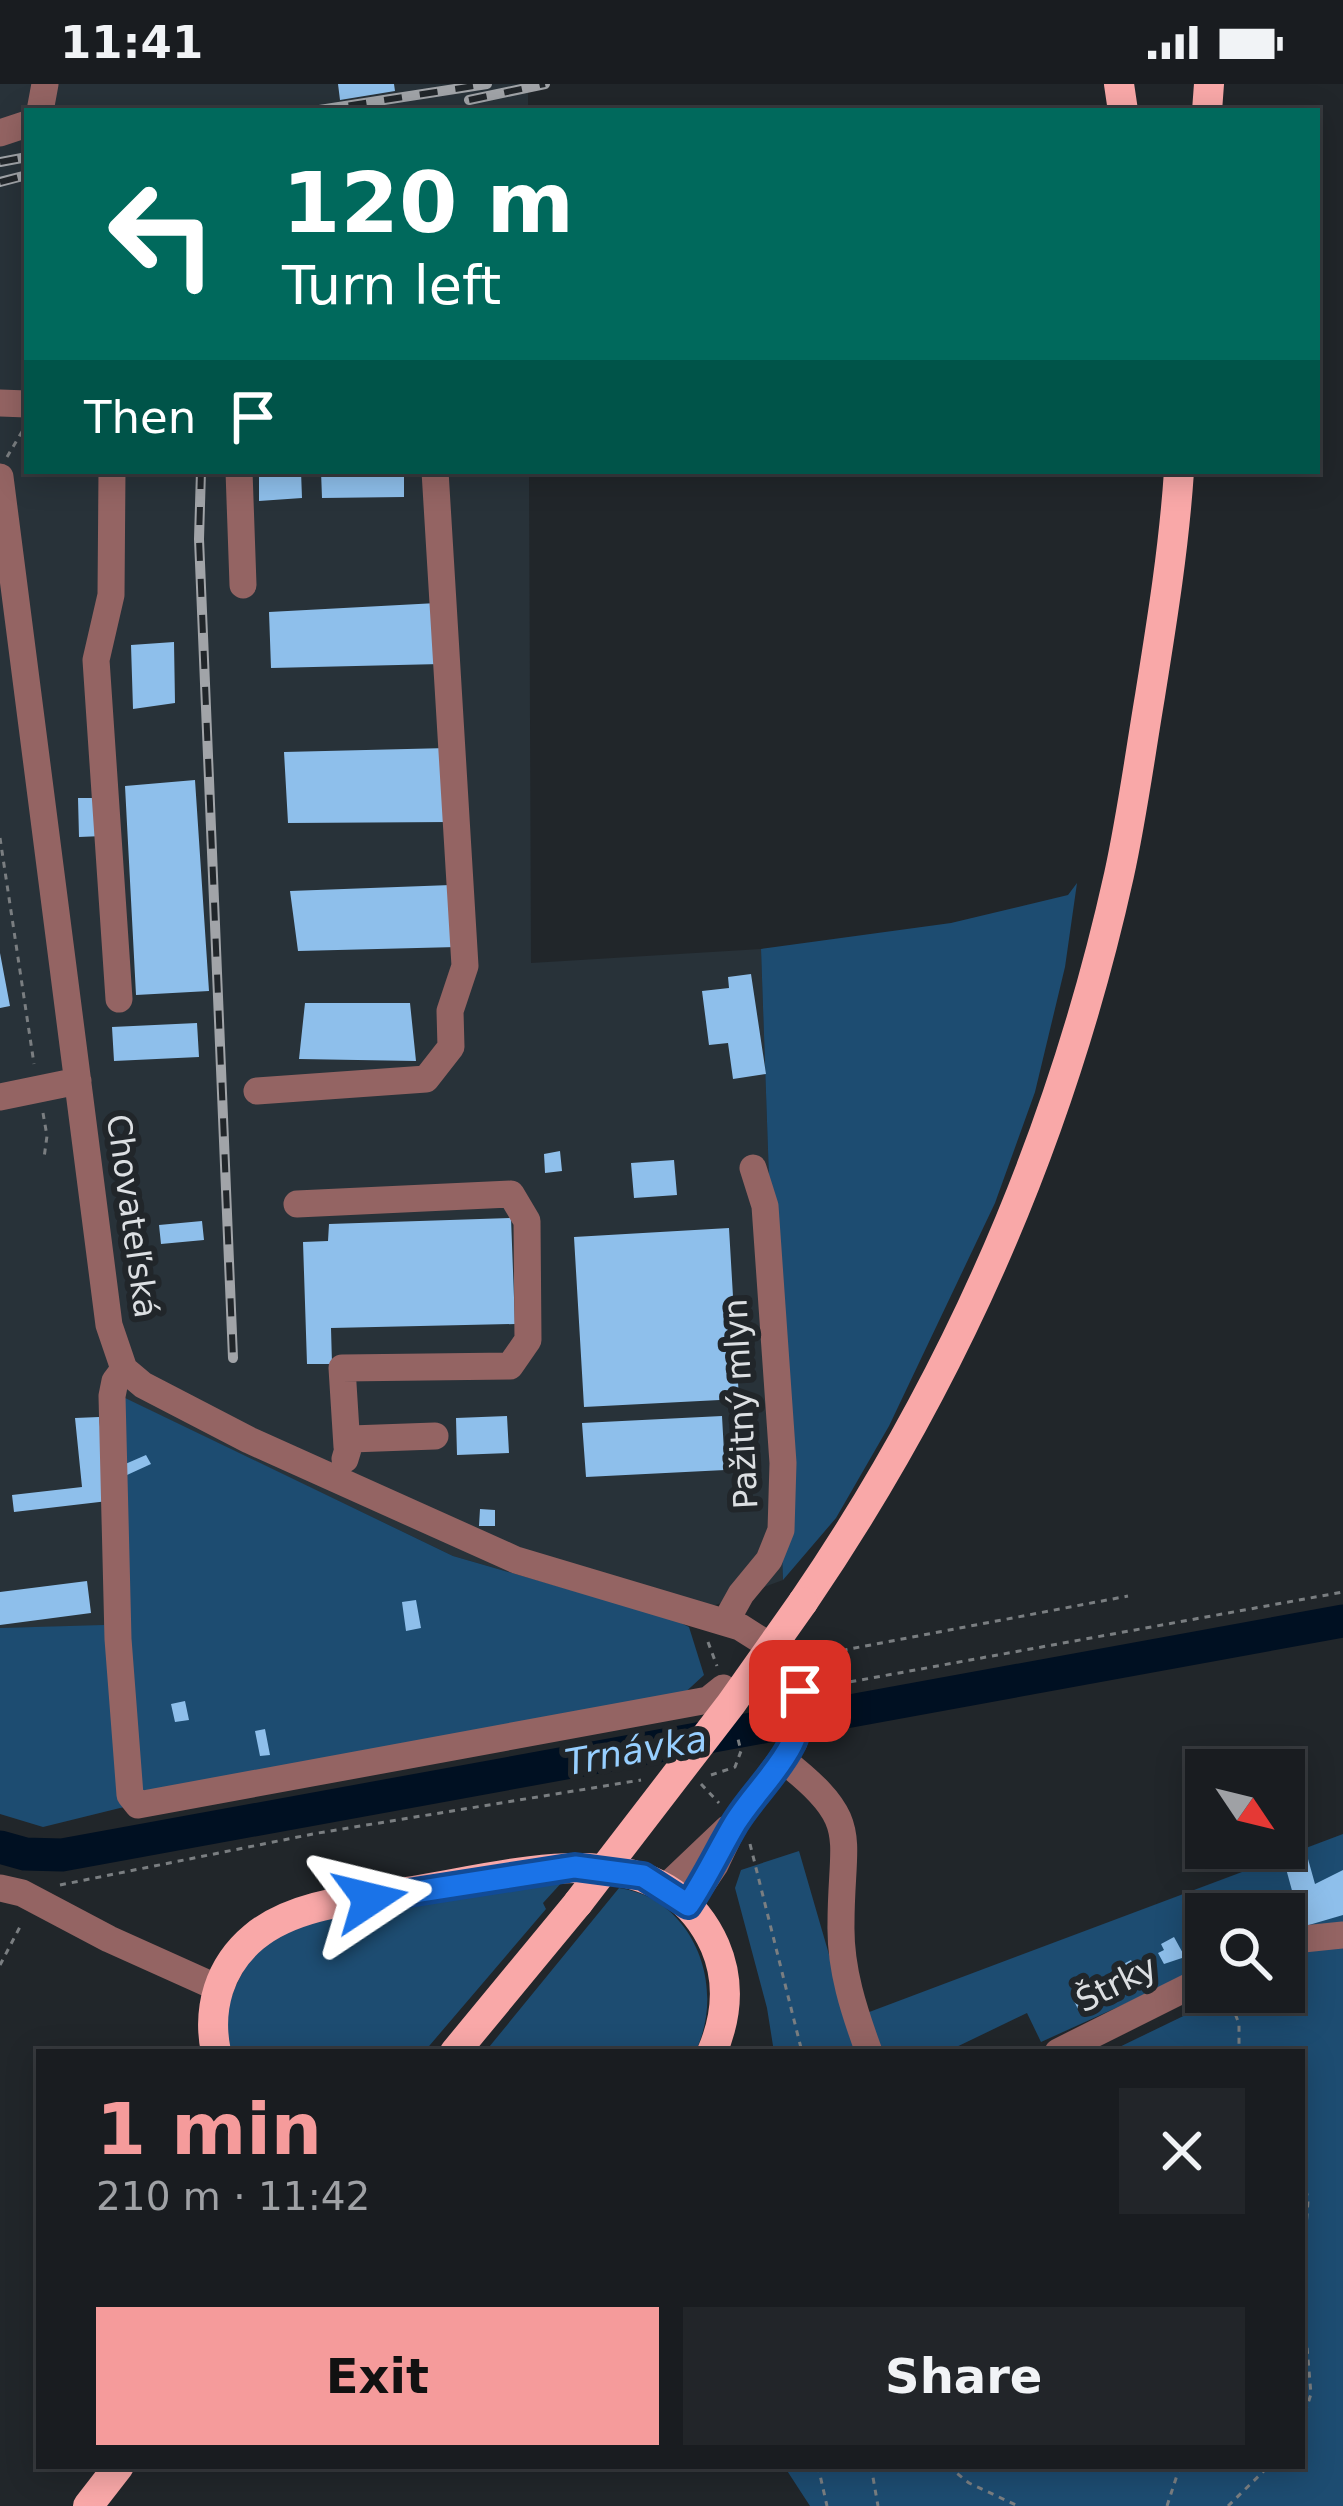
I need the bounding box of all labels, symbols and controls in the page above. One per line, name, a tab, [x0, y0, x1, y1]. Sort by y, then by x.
text: 11:41	[60, 16, 203, 69]
text: 120 m	[282, 154, 574, 252]
icon: left	[84, 156, 240, 312]
text: Turn left	[282, 254, 501, 317]
icon: arrive	[220, 384, 286, 450]
text: Then	[84, 391, 196, 444]
street label: Chovateľská	[99, 1112, 166, 1321]
street label: Pažitný mlyn	[716, 1298, 765, 1510]
pin	[749, 1640, 851, 1742]
icon: arrive	[767, 1658, 833, 1724]
water label: Trnávka	[562, 1718, 710, 1783]
north arrow	[1185, 1749, 1305, 1869]
map controls	[1185, 1749, 1305, 2013]
position arrow	[307, 1836, 433, 1962]
button: search	[1185, 1893, 1305, 2013]
street label: Štrky	[1069, 1946, 1163, 2020]
text: 1 min	[96, 2087, 322, 2171]
button: close	[1119, 2088, 1245, 2214]
text: 210 m · 11:42	[96, 2174, 370, 2219]
button: Exit	[96, 2307, 659, 2445]
button: Share	[683, 2307, 1245, 2445]

